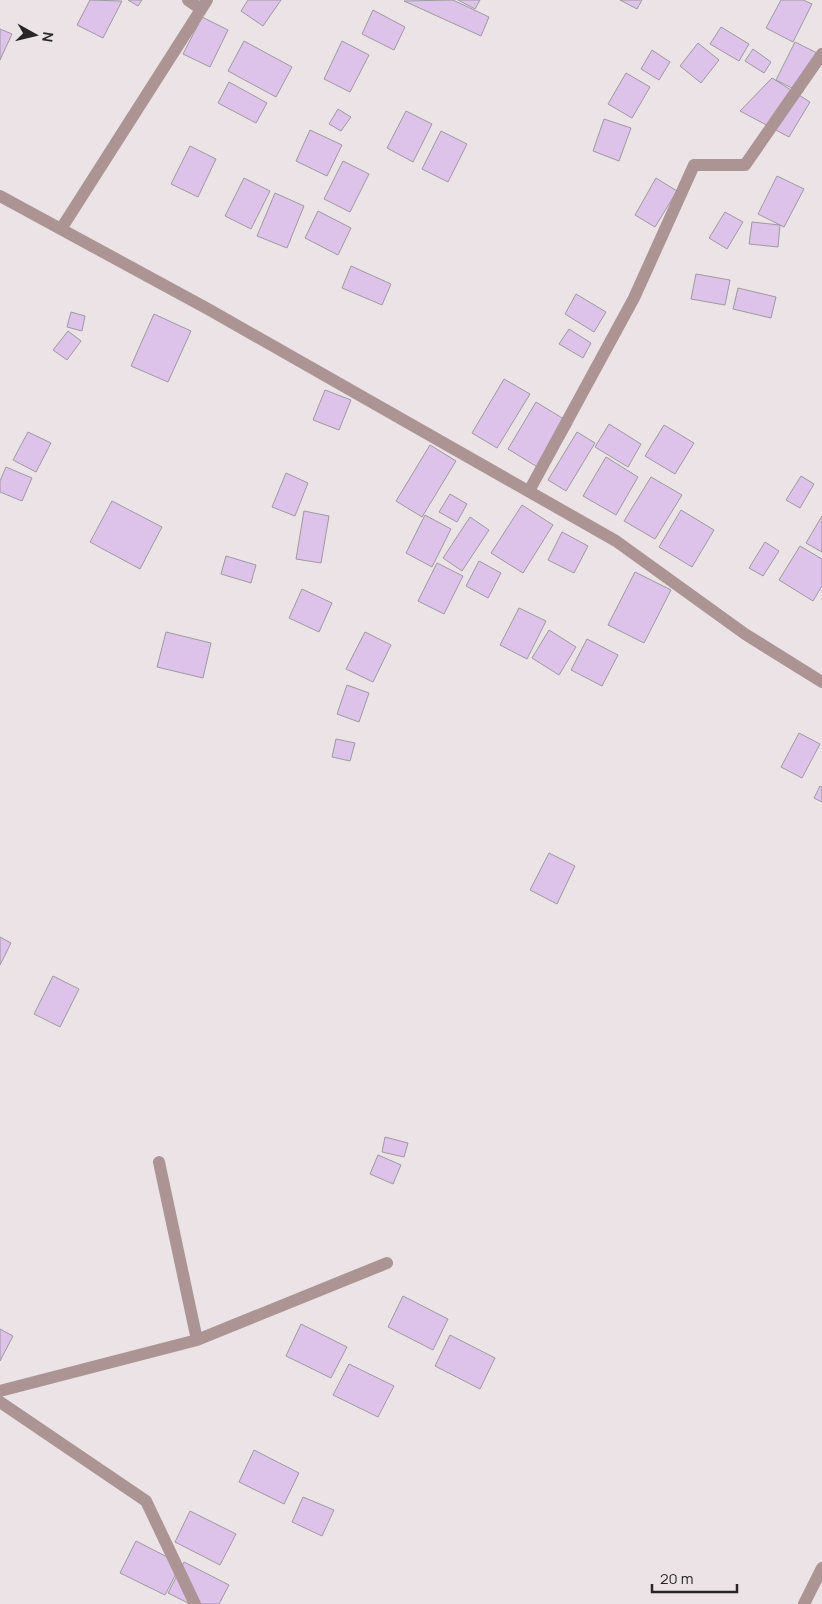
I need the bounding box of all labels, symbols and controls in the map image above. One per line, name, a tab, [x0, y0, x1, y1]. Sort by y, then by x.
north arrow	[10, 10, 60, 60]
text: N	[38, 31, 58, 43]
scale bar	[652, 1562, 737, 1594]
text: 20 m	[660, 1568, 693, 1589]

